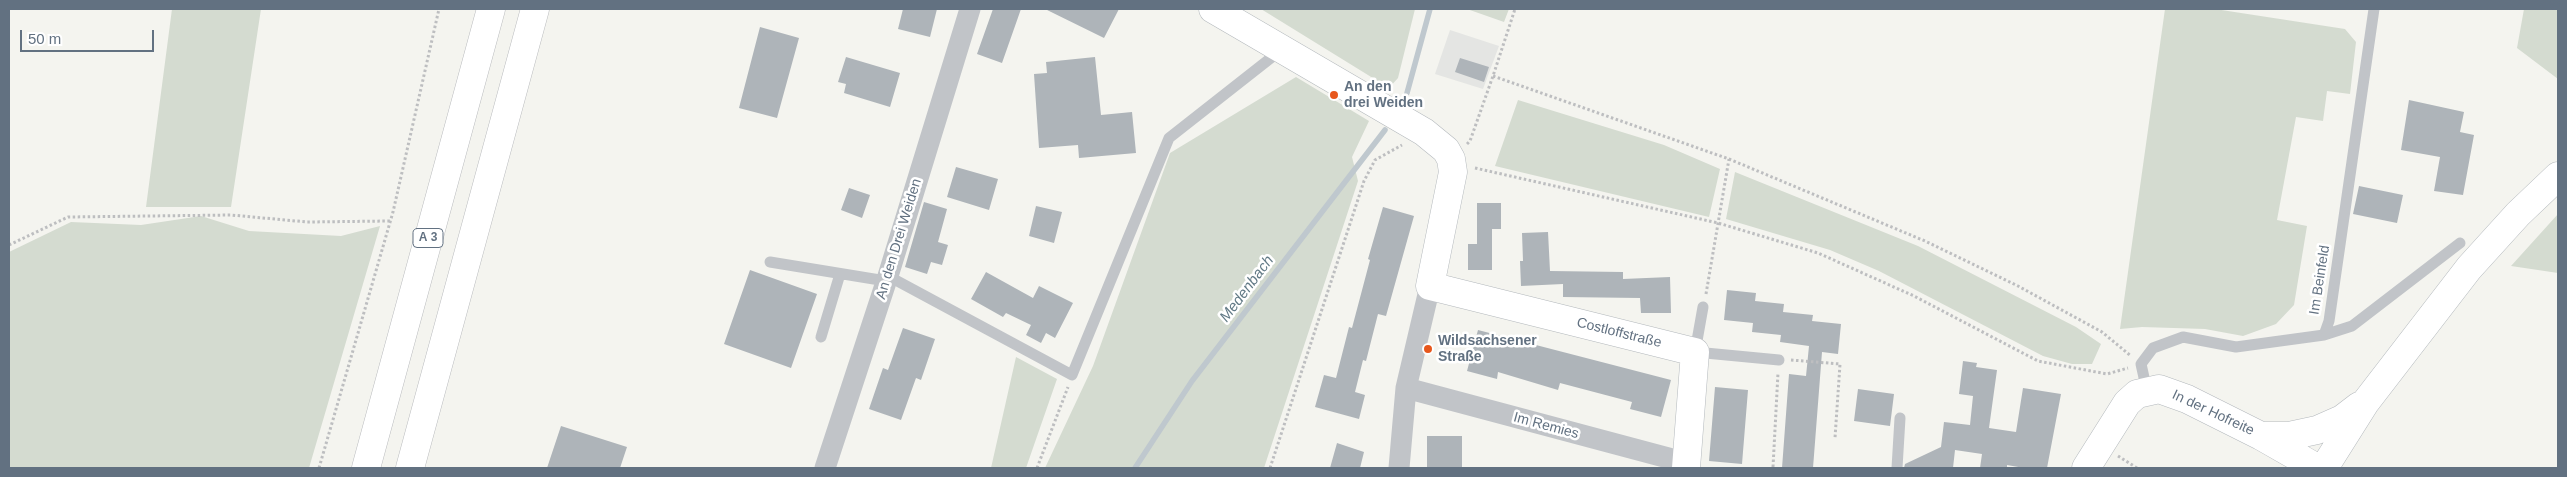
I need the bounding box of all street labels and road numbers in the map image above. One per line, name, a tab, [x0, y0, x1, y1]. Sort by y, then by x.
street label: An den Drei Weiden	[873, 177, 925, 301]
road number: A 3	[413, 228, 443, 248]
street label: Im Beinfeld	[2306, 244, 2334, 316]
street label: Costloffstraße	[1575, 314, 1663, 352]
street label: In der Hofreite	[2169, 387, 2257, 439]
street label: Im Remies	[1512, 409, 1580, 443]

